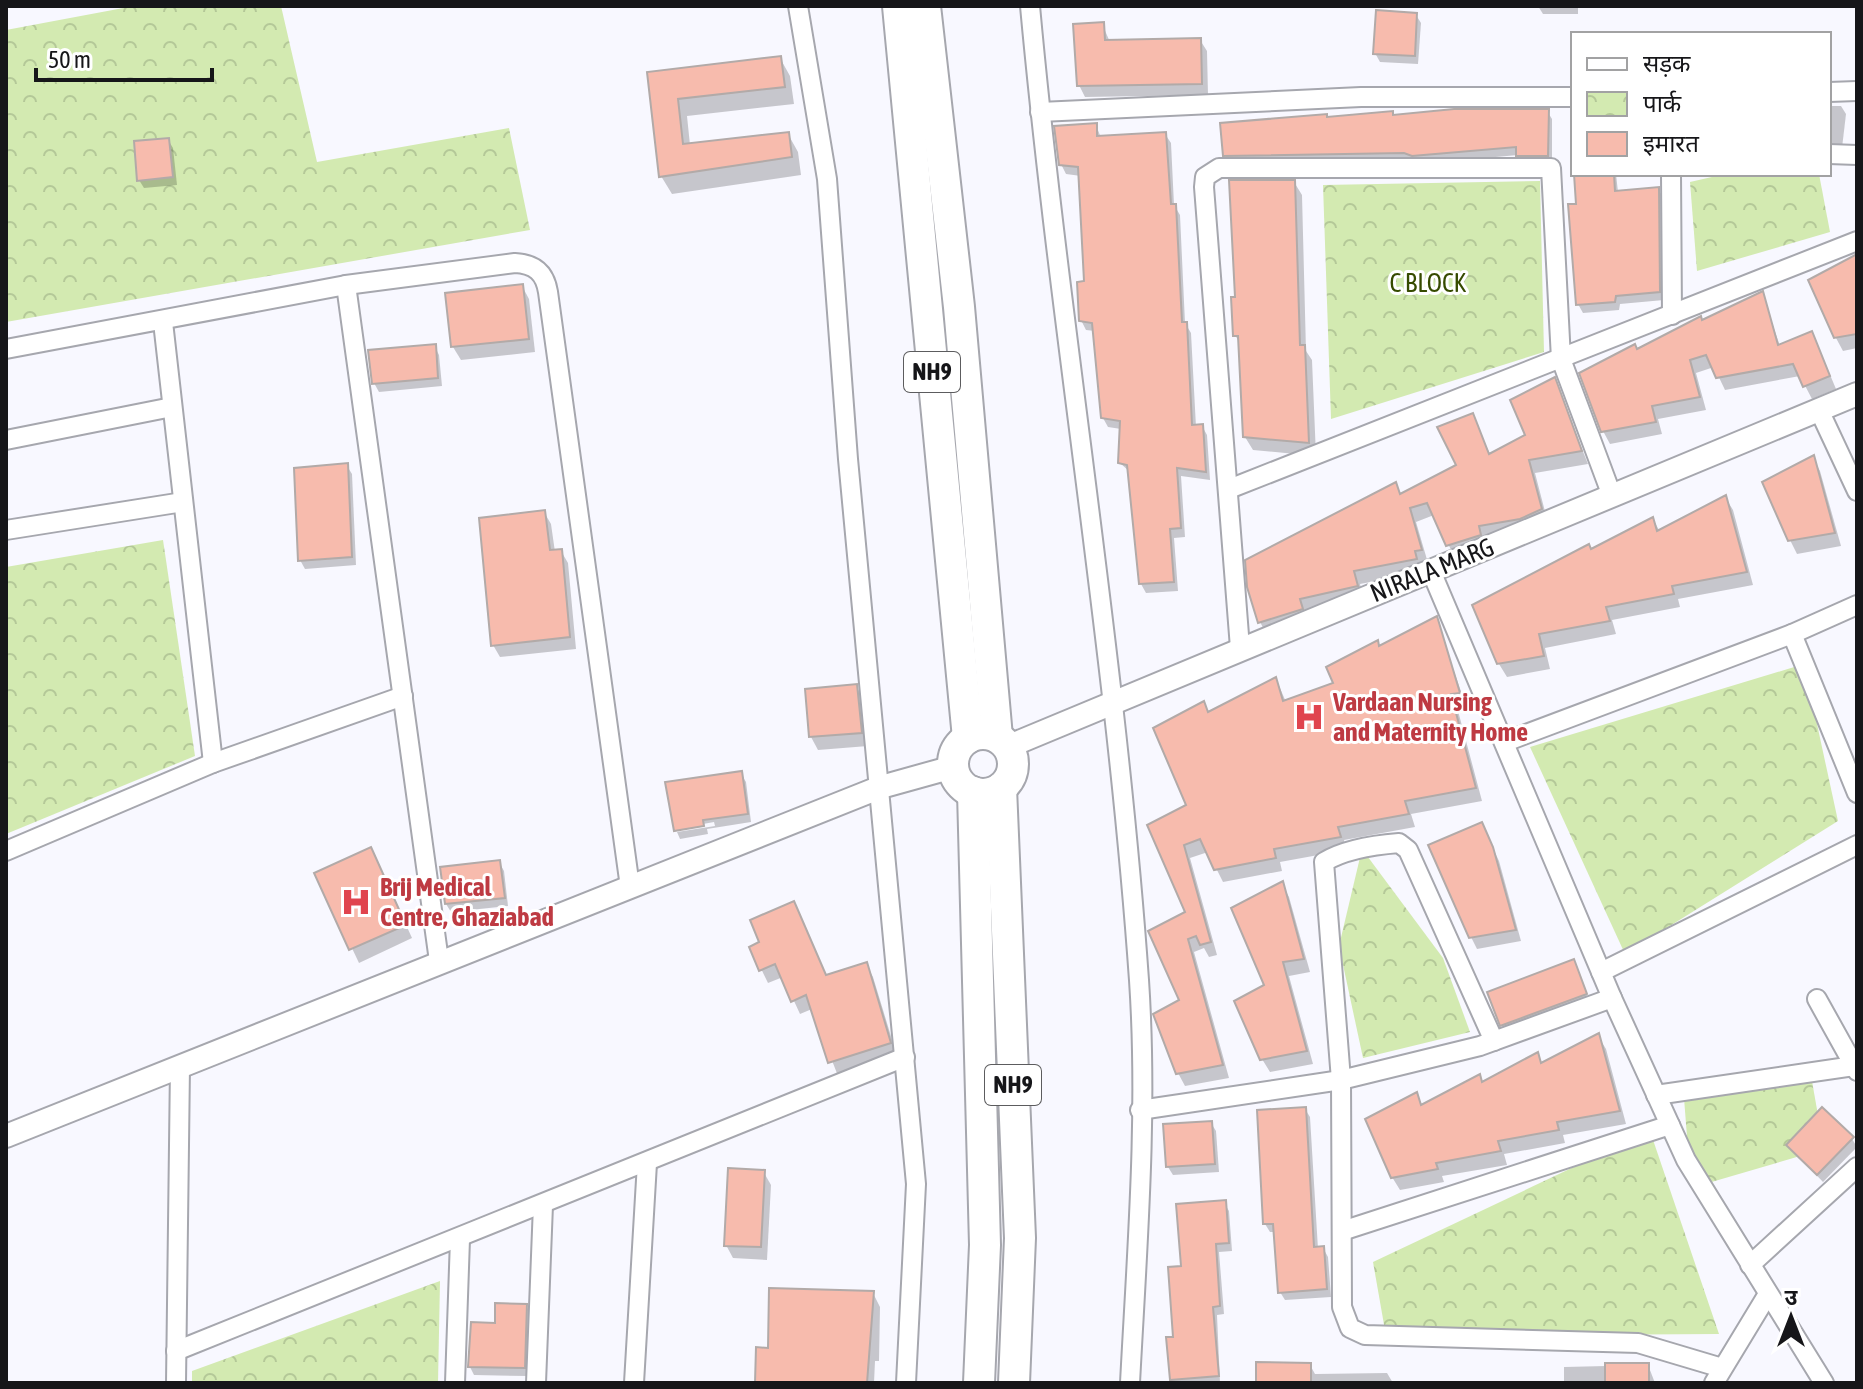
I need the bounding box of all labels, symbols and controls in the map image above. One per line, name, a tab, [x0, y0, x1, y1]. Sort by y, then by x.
scale bar	[36, 32, 212, 82]
legend	[1571, 32, 1831, 176]
text: 50 m	[48, 46, 91, 73]
text: सड़क	[1643, 50, 1691, 77]
text: पार्क	[1643, 90, 1682, 117]
text: इमारत	[1643, 130, 1700, 157]
park label: C BLOCK	[1390, 268, 1467, 298]
road number: NH9	[904, 352, 960, 392]
street label: NIRALA MARG	[1366, 532, 1498, 608]
place label: Vardaan Nursing and Maternity Home	[1332, 687, 1528, 747]
hospital icon: Vardaan Nursing and Maternity Home	[1292, 700, 1326, 734]
place label: Brij Medical Centre, Ghaziabad	[380, 872, 554, 932]
hospital icon: Brij Medical Centre, Ghaziabad	[339, 885, 373, 919]
road number: NH9	[985, 1065, 1041, 1105]
north arrow	[1751, 1277, 1831, 1357]
text: उ	[1785, 1284, 1799, 1310]

